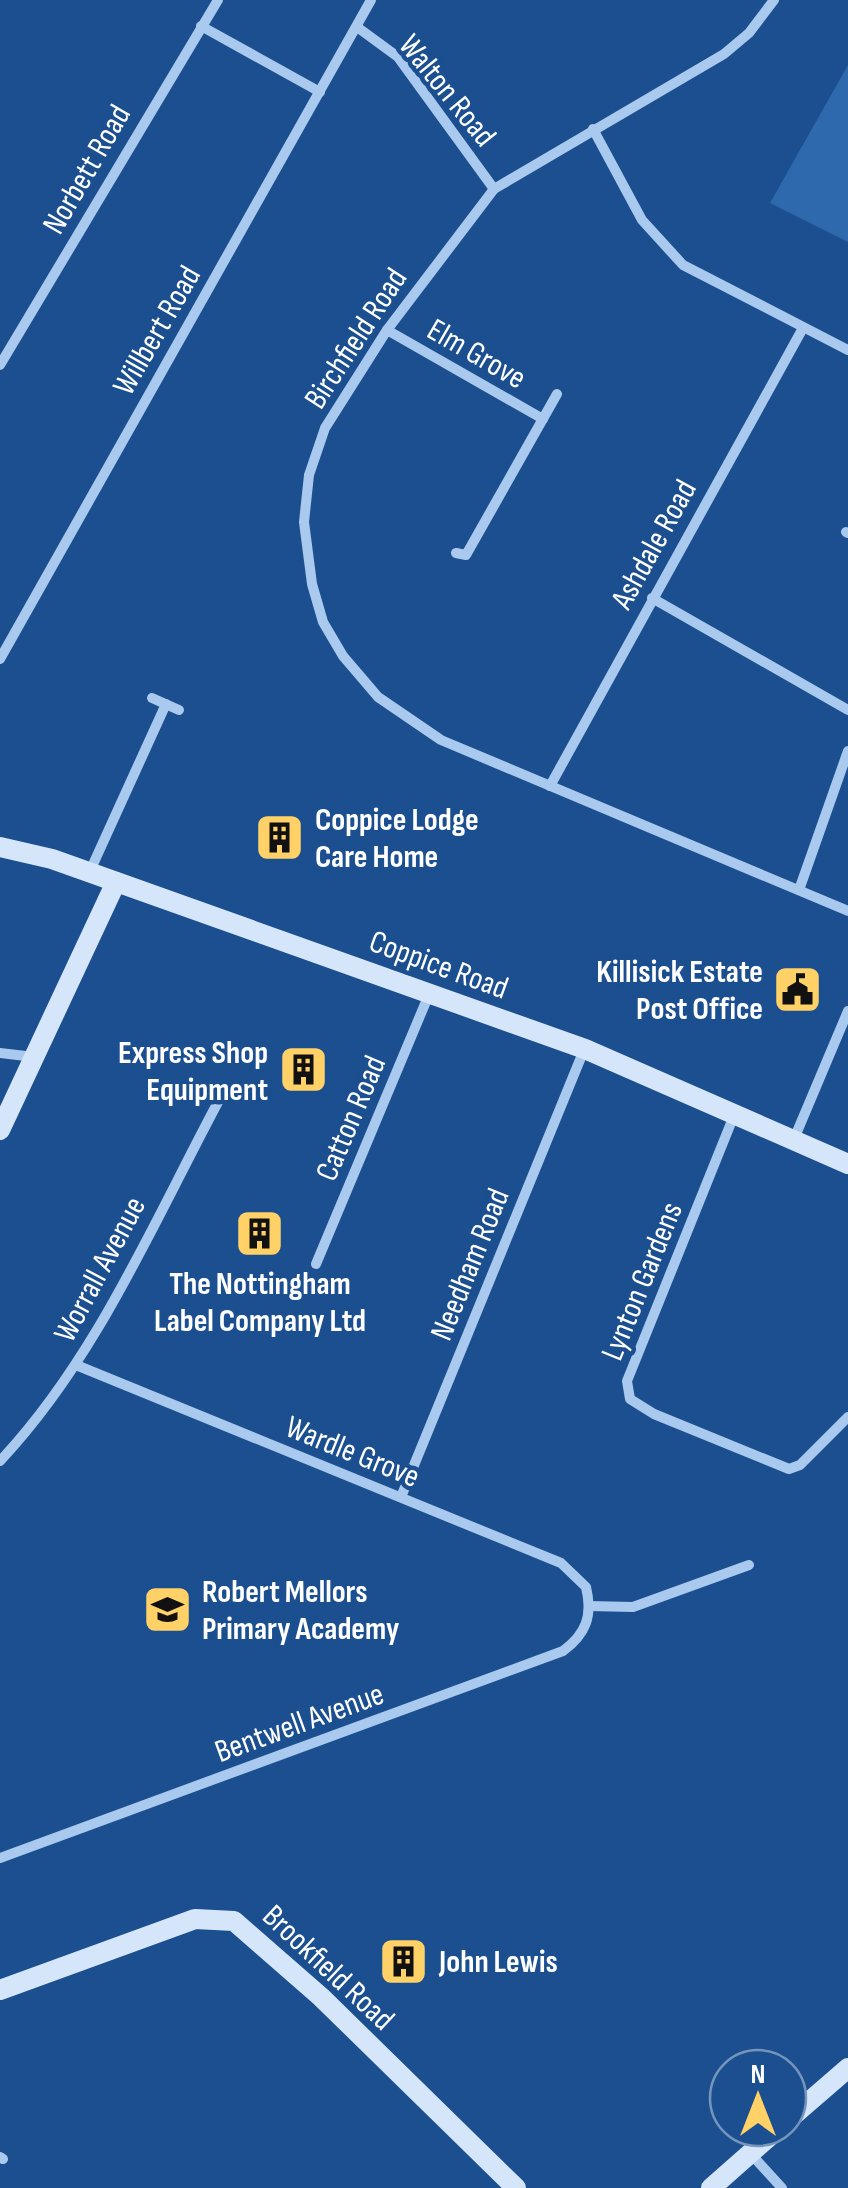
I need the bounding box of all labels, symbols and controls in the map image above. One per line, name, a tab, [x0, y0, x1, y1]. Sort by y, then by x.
street label: Walton Road	[390, 27, 504, 155]
street label: Norbett Road	[35, 98, 140, 241]
street label: Willbert Road	[105, 259, 210, 402]
street label: Birchfield Road	[296, 261, 416, 416]
street label: Elm Grove	[420, 311, 533, 398]
street label: Ashdale Road	[602, 473, 706, 617]
place label: Coppice Lodge Care Home	[315, 801, 479, 877]
building icon: Coppice Lodge Care Home	[254, 811, 306, 863]
street label: Coppice Road	[364, 922, 513, 1009]
place label: Killisick Estate Post Office	[596, 953, 763, 1029]
public building icon: Killisick Estate Post Office	[772, 963, 824, 1015]
place label: Express Shop Equipment	[118, 1034, 268, 1110]
building icon: Express Shop Equipment	[277, 1044, 329, 1096]
street label: Catton Road	[308, 1050, 395, 1187]
street label: Needham Road	[422, 1183, 519, 1346]
street label: Worrall Avenue	[46, 1190, 155, 1349]
street label: Lynton Gardens	[593, 1197, 692, 1366]
building icon: The Nottingham Label Company Ltd	[234, 1207, 286, 1259]
place label: The Nottingham Label Company Ltd	[154, 1265, 366, 1341]
street label: Wardle Grove	[280, 1408, 425, 1497]
place label: Robert Mellors Primary Academy	[202, 1573, 399, 1649]
school or university icon: Robert Mellors Primary Academy	[141, 1583, 193, 1635]
street label: Bentwell Avenue	[210, 1675, 389, 1772]
street label: Brookfield Road	[254, 1897, 402, 2039]
building icon: John Lewis	[378, 1935, 430, 1987]
place label: John Lewis	[438, 1943, 558, 1982]
north arrow	[708, 2048, 808, 2148]
text: N	[751, 2058, 765, 2091]

